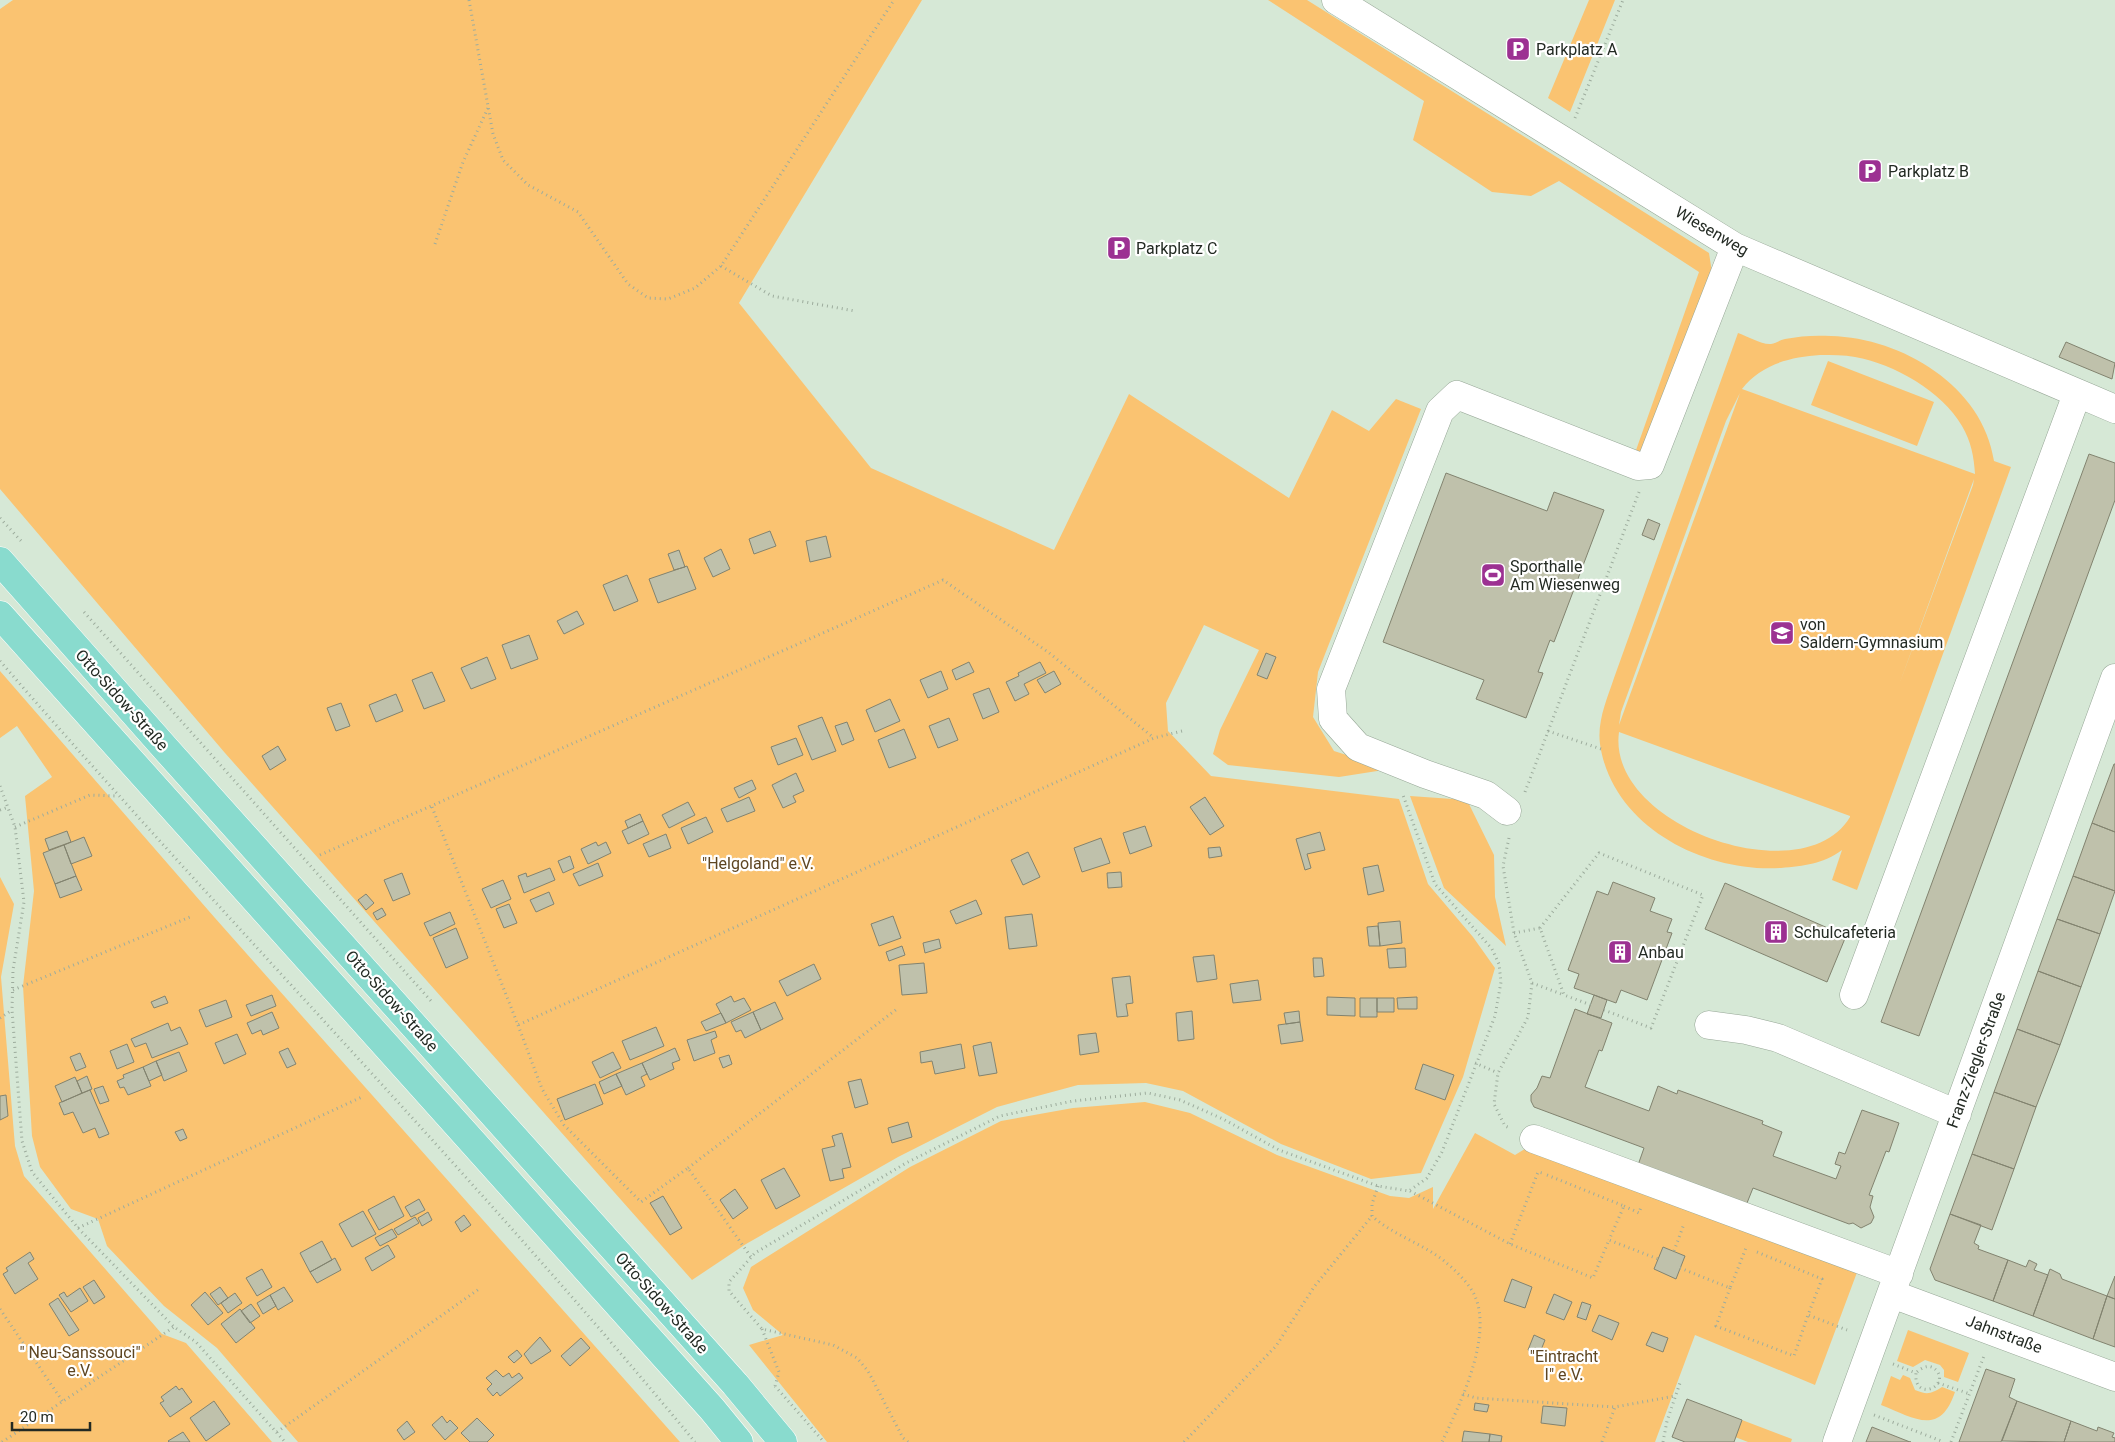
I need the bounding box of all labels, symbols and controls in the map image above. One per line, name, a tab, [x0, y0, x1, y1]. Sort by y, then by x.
parking icon: Parkplatz A	[1505, 36, 1531, 62]
place label: Parkplatz A	[1536, 40, 1618, 59]
parking icon: Parkplatz B	[1857, 158, 1883, 184]
place label: Parkplatz B	[1888, 162, 1969, 181]
street label: Wiesenweg	[1672, 202, 1752, 260]
parking icon: Parkplatz C	[1106, 235, 1132, 261]
place label: Parkplatz C	[1136, 239, 1217, 258]
place label: Sporthalle Am Wiesenweg	[1510, 557, 1620, 594]
sports icon: Sporthalle Am Wiesenweg	[1480, 562, 1506, 588]
place label: von Saldern-Gymnasium	[1800, 615, 1943, 652]
school or university icon: von Saldern-Gymnasium	[1769, 620, 1795, 646]
street label: Otto-Sidow-Straße	[72, 646, 172, 754]
park label: "Helgoland" e.V.	[702, 854, 814, 873]
building icon: Schulcafeteria	[1763, 919, 1789, 945]
place label: Schulcafeteria	[1794, 923, 1896, 942]
building icon: Anbau	[1607, 939, 1633, 965]
place label: Anbau	[1638, 943, 1684, 962]
street label: Otto-Sidow-Straße	[342, 947, 442, 1055]
street label: Franz-Ziegler-Straße	[1943, 989, 2009, 1131]
street label: Otto-Sidow-Straße	[612, 1249, 712, 1357]
street label: Jahnstraße	[1963, 1311, 2045, 1357]
park label: " Neu-Sanssouci" e.V.	[19, 1343, 141, 1380]
park label: "Eintracht I" e.V.	[1530, 1347, 1598, 1384]
scale bar	[12, 1400, 90, 1432]
text: 20 m	[20, 1408, 54, 1426]

